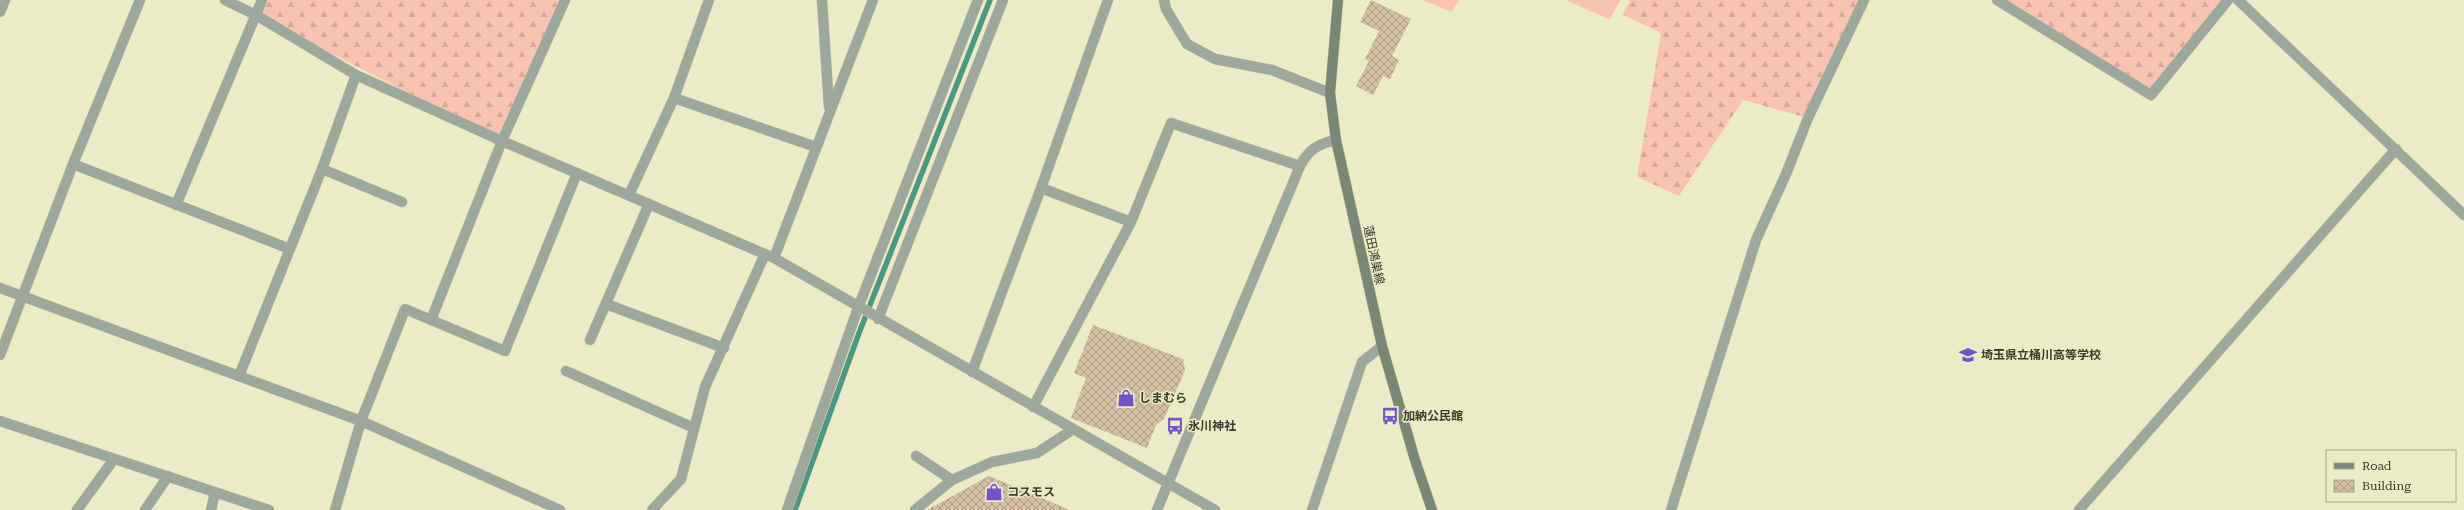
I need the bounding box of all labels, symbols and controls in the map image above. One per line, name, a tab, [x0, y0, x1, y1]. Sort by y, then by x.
street label: 蓮田鴻巣線	[1361, 224, 1387, 286]
school or university icon: 埼玉県立桶川高等学校	[1958, 345, 1978, 365]
place label: 埼玉県立桶川高等学校	[1981, 348, 2101, 362]
shop icon: しまむら	[1116, 388, 1136, 408]
place label: しまむら	[1139, 391, 1187, 405]
bus stop icon: 加納公民館	[1380, 406, 1400, 426]
place label: 加納公民館	[1403, 409, 1463, 423]
bus stop icon: 氷川神社	[1165, 416, 1185, 436]
place label: 氷川神社	[1188, 419, 1236, 433]
legend	[2326, 450, 2456, 502]
text: Road	[2362, 459, 2392, 473]
text: Building	[2362, 479, 2411, 493]
shop icon: コスモス	[984, 482, 1004, 502]
place label: コスモス	[1007, 485, 1055, 499]

